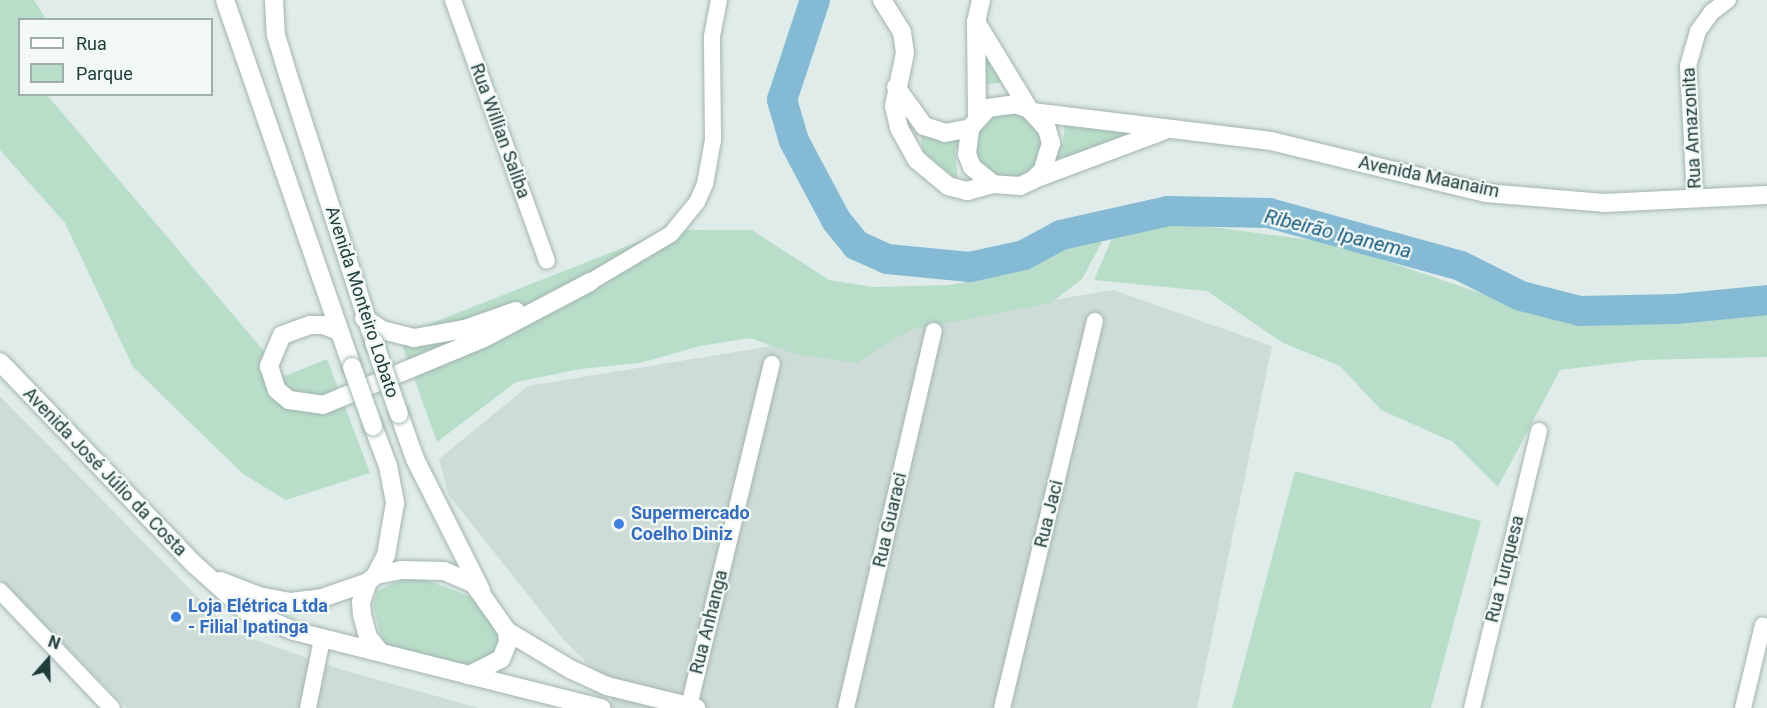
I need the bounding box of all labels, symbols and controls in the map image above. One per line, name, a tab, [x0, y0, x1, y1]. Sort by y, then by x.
legend	[18, 18, 213, 96]
text: Rua	[76, 33, 107, 54]
street label: Rua Willian Saliba	[466, 61, 534, 201]
text: Parque	[76, 63, 133, 84]
street label: Rua Amazonita	[1678, 67, 1706, 189]
street label: Avenida Maanaim	[1357, 152, 1501, 202]
street label: Avenida Monteiro Lobato	[321, 203, 403, 401]
water label: Ribeirão Ipanema	[1262, 204, 1414, 264]
street label: Avenida José Júlio da Costa	[19, 383, 191, 561]
street label: Rua Guaraci	[869, 471, 911, 569]
street label: Rua Jaci	[1030, 478, 1068, 550]
place label: Supermercado Coelho Diniz	[631, 503, 750, 546]
street label: Rua Turquesa	[1481, 513, 1529, 625]
marker: Supermercado Coelho Diniz	[612, 517, 626, 531]
street label: Rua Anhanga	[686, 568, 732, 676]
place label: Loja Elétrica Ltda - Filial Ipatinga	[188, 596, 328, 638]
marker: Loja Elétrica Ltda - Filial Ipatinga	[169, 610, 183, 624]
north arrow	[18, 630, 78, 690]
text: N	[46, 632, 63, 653]

